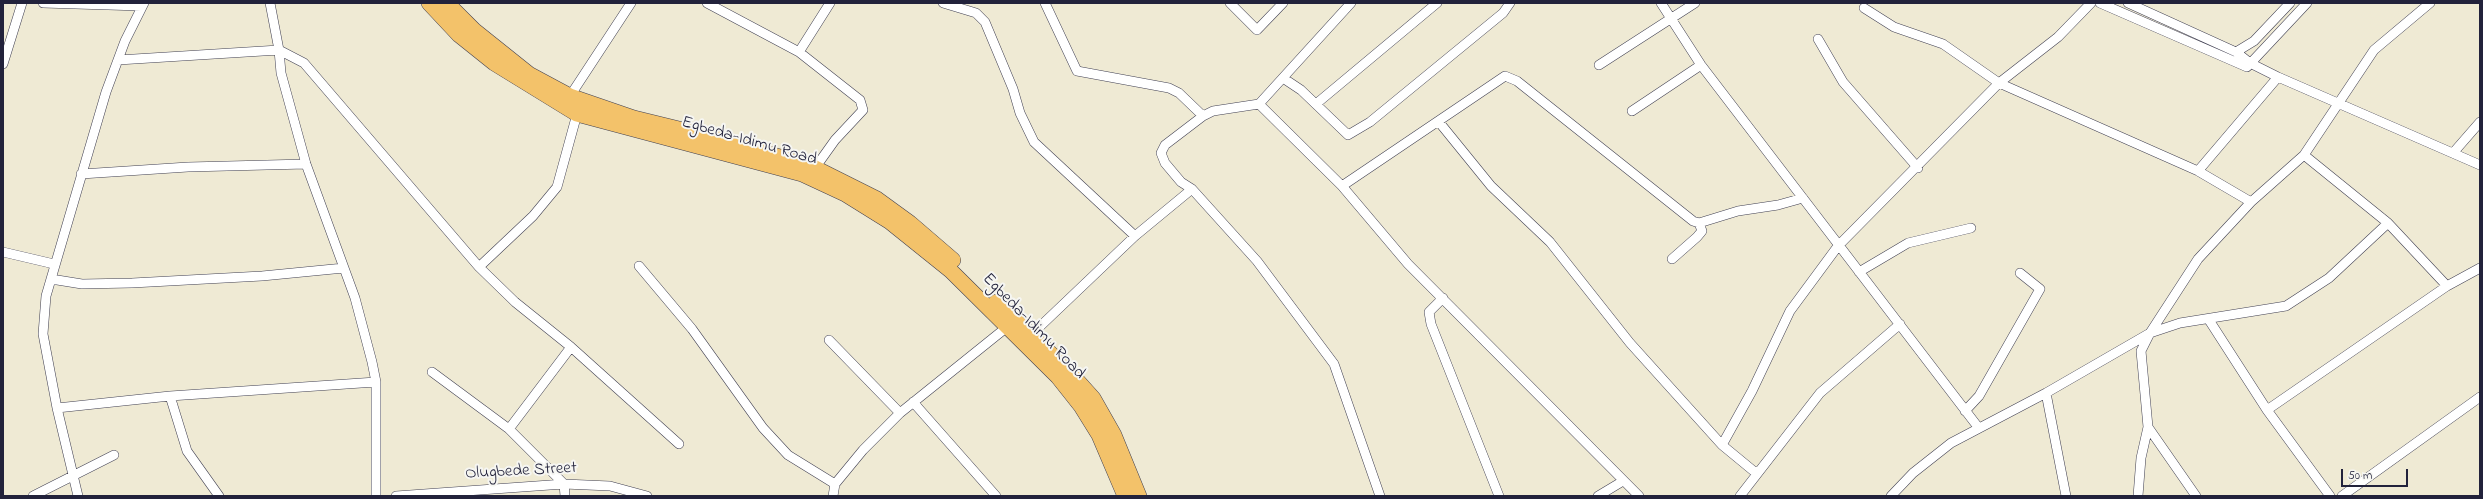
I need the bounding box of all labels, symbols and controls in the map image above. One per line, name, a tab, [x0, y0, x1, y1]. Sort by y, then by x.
street label: Egbeda-Idimu Road	[679, 113, 819, 171]
street label: Egbeda-Idimu Road	[977, 270, 1089, 384]
street label: Olugbede Street	[465, 459, 577, 485]
scale bar	[2343, 461, 2410, 487]
text: 50 m	[2348, 467, 2372, 485]

